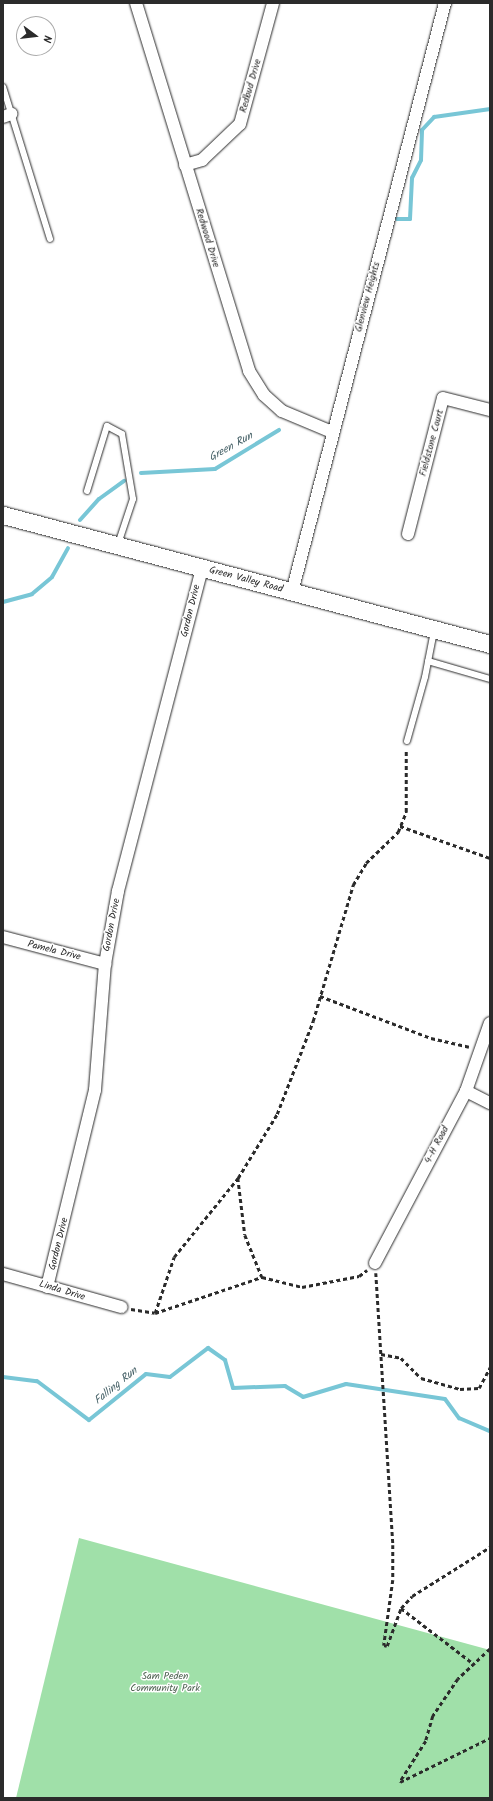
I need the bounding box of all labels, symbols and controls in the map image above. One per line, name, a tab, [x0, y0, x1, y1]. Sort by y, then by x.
north arrow	[16, 16, 56, 56]
text: N	[37, 33, 56, 45]
street label: Redbud Drive	[238, 58, 264, 114]
street label: Redwood Drive	[192, 207, 222, 269]
street label: Glenview Heights	[353, 261, 383, 333]
street label: Fieldstone Court	[417, 408, 447, 478]
water label: Green Run	[207, 430, 255, 464]
street label: Green Valley Road	[208, 564, 284, 596]
street label: Gordon Drive	[179, 584, 203, 638]
street label: Gordon Drive	[101, 898, 123, 952]
street label: Pamela Drive	[26, 939, 82, 963]
street label: 4-H Road	[422, 1124, 452, 1166]
street label: Gordon Drive	[47, 1217, 71, 1271]
street label: Linda Drive	[37, 1278, 87, 1304]
water label: Falling Run	[92, 1365, 140, 1407]
park label: Sam Peden Community Park	[130, 1670, 200, 1694]

